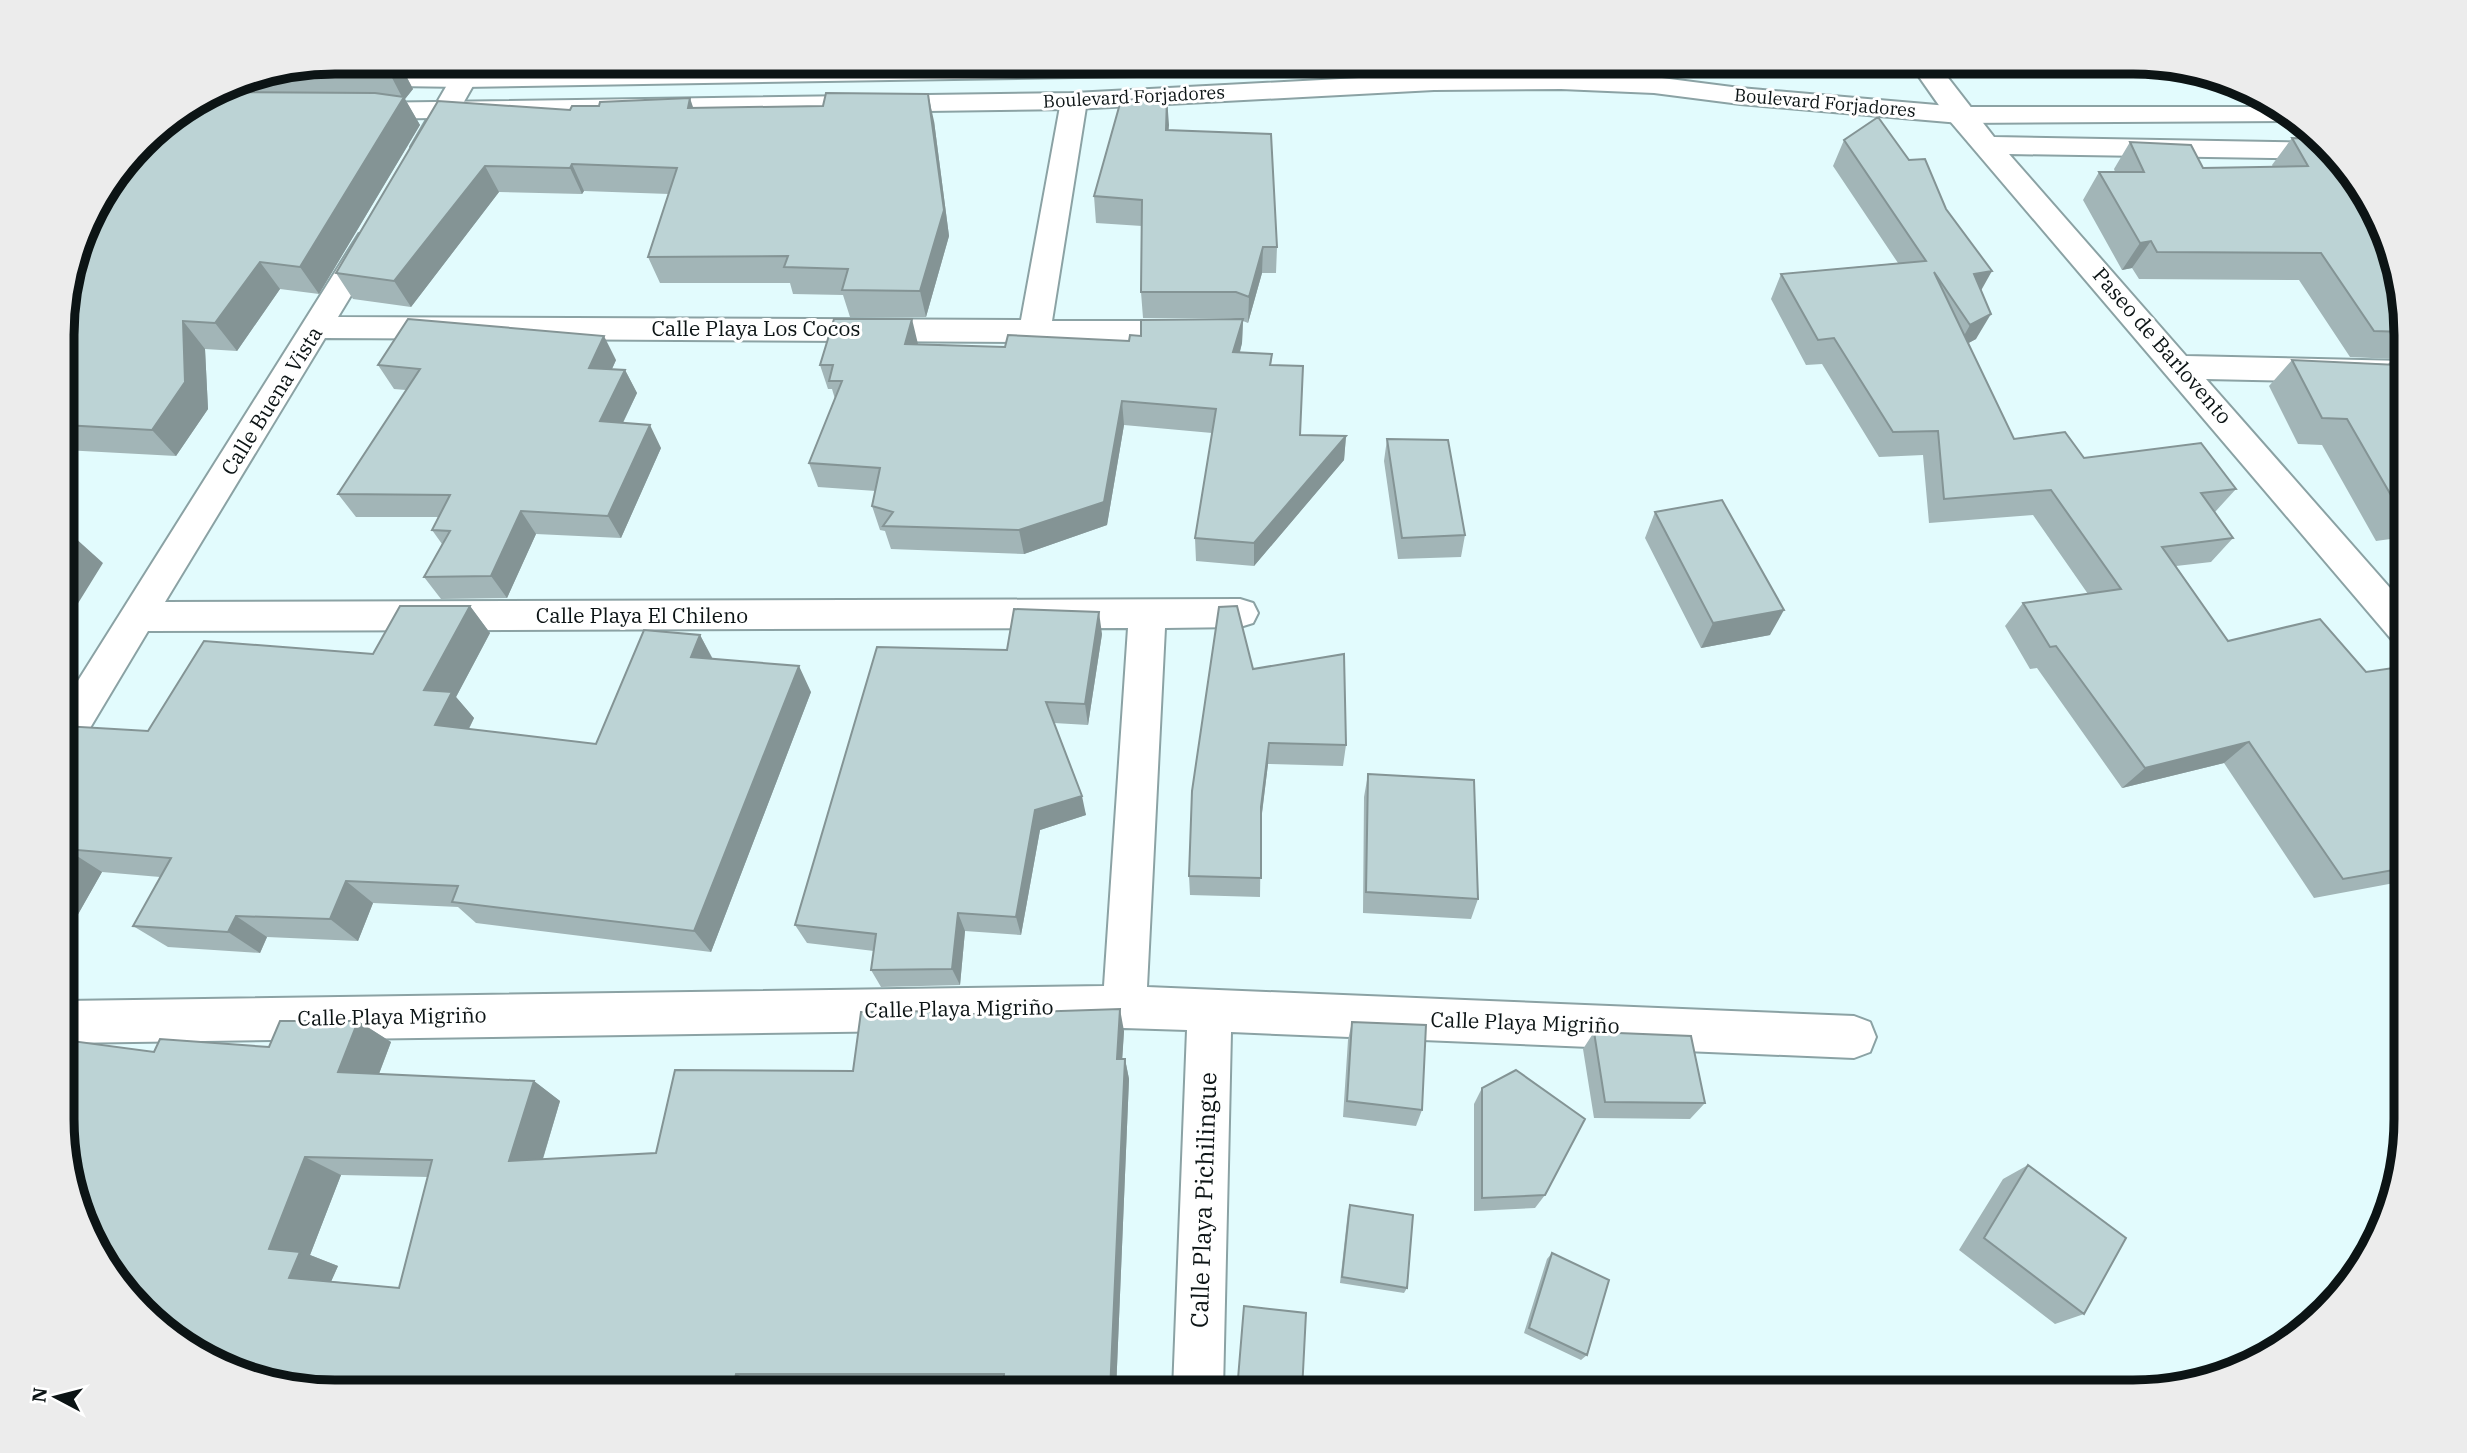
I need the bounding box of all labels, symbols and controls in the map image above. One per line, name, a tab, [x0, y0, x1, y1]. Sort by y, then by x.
street label: Boulevard Forjadores	[1042, 80, 1226, 113]
street label: Boulevard Forjadores	[1733, 83, 1917, 122]
street label: Paseo de Barlovento	[2087, 261, 2239, 430]
street label: Calle Playa Los Cocos	[651, 314, 861, 342]
street label: Calle Buena Vista	[214, 321, 328, 480]
street label: Calle Playa El Chileno	[536, 601, 748, 629]
street label: Calle Playa Migriño	[864, 992, 1054, 1024]
street label: Calle Playa Migriño	[297, 1000, 487, 1032]
street label: Calle Playa Migriño	[1430, 1005, 1620, 1039]
street label: Calle Playa Pichilingue	[1183, 1072, 1223, 1328]
north arrow	[21, 1362, 91, 1432]
text: N	[26, 1386, 52, 1404]

